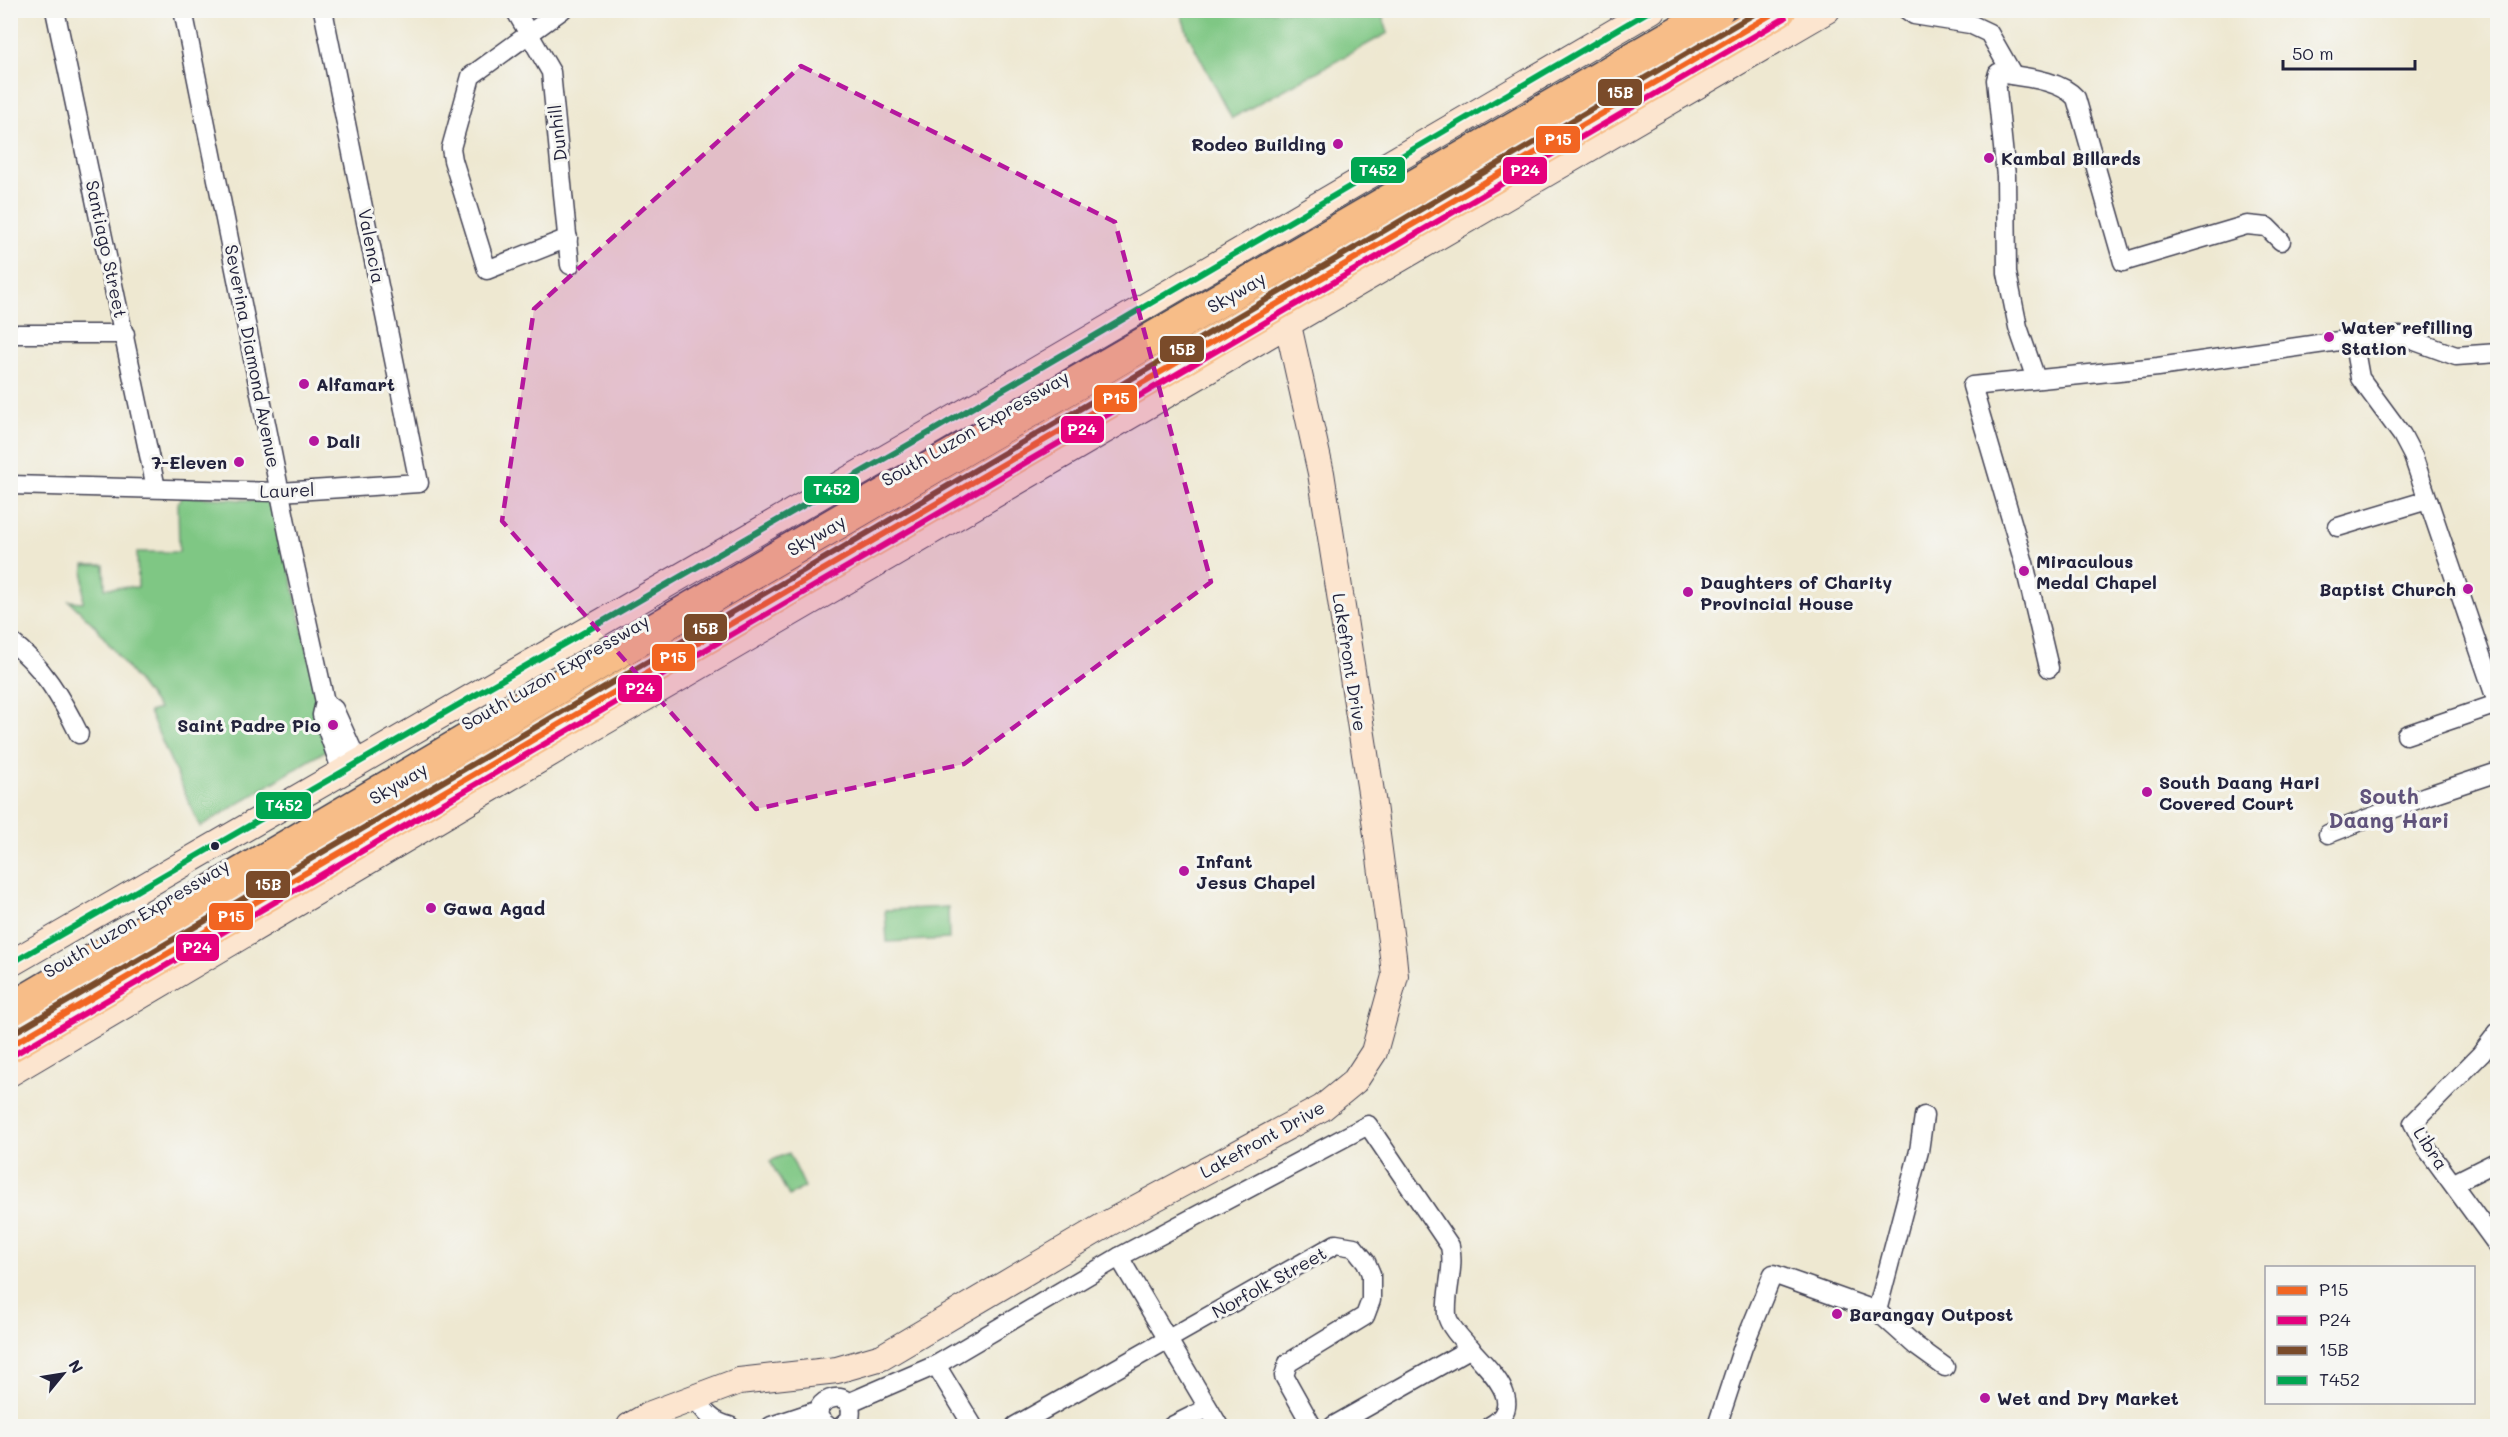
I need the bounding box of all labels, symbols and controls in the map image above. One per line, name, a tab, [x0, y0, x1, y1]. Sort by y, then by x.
scale bar	[2283, 33, 2415, 71]
text: 50 m	[2292, 41, 2334, 65]
line badge: 15B	[1597, 78, 1643, 107]
text: 15B	[1606, 81, 1634, 102]
street label: Dunhill	[542, 103, 572, 163]
line badge: P15	[1535, 125, 1581, 154]
text: P15	[1544, 128, 1572, 149]
place label: Rodeo Building	[1191, 132, 1326, 156]
marker: Rodeo Building	[1331, 137, 1345, 151]
place label: Kambal Billards	[2001, 146, 2141, 170]
marker: Kambal Billards	[1982, 151, 1996, 165]
line badge: T452	[1350, 156, 1406, 184]
line badge: P24	[1502, 156, 1548, 185]
text: T452	[1359, 159, 1397, 180]
text: P24	[1510, 159, 1540, 180]
street label: Santiago Street	[81, 178, 133, 320]
street label: Valencia	[353, 207, 391, 285]
street label: Severina Diamond Avenue	[220, 242, 286, 470]
street label: Skyway	[1202, 266, 1270, 318]
place label: Water refilling Station	[2341, 315, 2473, 360]
marker: Water refilling Station	[2322, 330, 2336, 344]
line badge: 15B	[1159, 335, 1205, 363]
text: 15B	[1168, 338, 1196, 359]
street label: South Luzon Expressway	[877, 364, 1073, 492]
place label: Alfamart	[316, 372, 395, 396]
marker: Alfamart	[297, 377, 311, 391]
line badge: P15	[1093, 384, 1138, 413]
text: P15	[1102, 387, 1130, 408]
line badge: P24	[1060, 415, 1105, 444]
text: P24	[1067, 418, 1097, 439]
place label: Dali	[326, 429, 361, 453]
marker: Dali	[307, 434, 321, 448]
place label: 7-Eleven	[151, 450, 227, 474]
marker: 7-Eleven	[232, 455, 246, 469]
line badge: T452	[803, 475, 860, 504]
street label: Laurel	[259, 477, 315, 503]
text: T452	[813, 478, 851, 499]
street label: Skyway	[782, 509, 850, 561]
place label: Miraculous Medal Chapel	[2036, 549, 2157, 594]
marker: Miraculous Medal Chapel	[2017, 564, 2031, 578]
place label: Daughters of Charity Provincial House	[1700, 570, 1893, 615]
place label: Baptist Church	[2319, 577, 2456, 601]
marker: Baptist Church	[2461, 582, 2475, 596]
marker: Daughters of Charity Provincial House	[1681, 585, 1695, 599]
street label: Lakefront Drive	[1327, 591, 1373, 733]
street label: South Luzon Expressway	[457, 608, 653, 736]
line badge: 15B	[683, 613, 728, 642]
text: 15B	[691, 617, 719, 638]
line badge: P15	[651, 643, 696, 672]
text: P15	[659, 646, 687, 667]
line badge: P24	[617, 674, 663, 703]
text: P24	[625, 677, 655, 698]
place label: Saint Padre Pio	[177, 713, 321, 737]
marker: Saint Padre Pio	[326, 718, 340, 732]
street label: Skyway	[365, 756, 431, 810]
place label: South Daang Hari Covered Court	[2159, 770, 2320, 815]
district label: South Daang Hari	[2329, 782, 2449, 833]
marker: South Daang Hari Covered Court	[2140, 785, 2154, 799]
line badge: T452	[255, 791, 312, 820]
text: T452	[265, 794, 303, 815]
unlabelled marker	[209, 840, 221, 852]
place label: Infant Jesus Chapel	[1196, 849, 1315, 894]
street label: South Luzon Expressway	[39, 853, 233, 983]
marker: Infant Jesus Chapel	[1177, 864, 1191, 878]
line badge: 15B	[245, 870, 291, 899]
text: 15B	[254, 873, 282, 894]
place label: Gawa Agad	[443, 896, 545, 920]
marker: Gawa Agad	[424, 901, 438, 915]
line badge: P15	[208, 902, 254, 931]
text: P15	[217, 905, 245, 926]
line badge: P24	[175, 933, 220, 962]
text: P24	[182, 936, 212, 957]
street label: Lakefront Drive	[1195, 1095, 1329, 1183]
street label: Libra	[2408, 1122, 2454, 1174]
street label: Norfolk Street	[1207, 1241, 1331, 1323]
legend	[2265, 1266, 2475, 1404]
text: P15	[2319, 1277, 2349, 1301]
place label: Barangay Outpost	[1849, 1302, 2013, 1326]
marker: Barangay Outpost	[1830, 1307, 1844, 1321]
text: P24	[2319, 1307, 2351, 1331]
text: 15B	[2319, 1337, 2349, 1361]
north arrow	[33, 1344, 93, 1404]
text: N	[64, 1356, 89, 1377]
text: T452	[2319, 1367, 2360, 1391]
place label: Wet and Dry Market	[1997, 1386, 2179, 1410]
marker: Wet and Dry Market	[1978, 1391, 1992, 1405]

